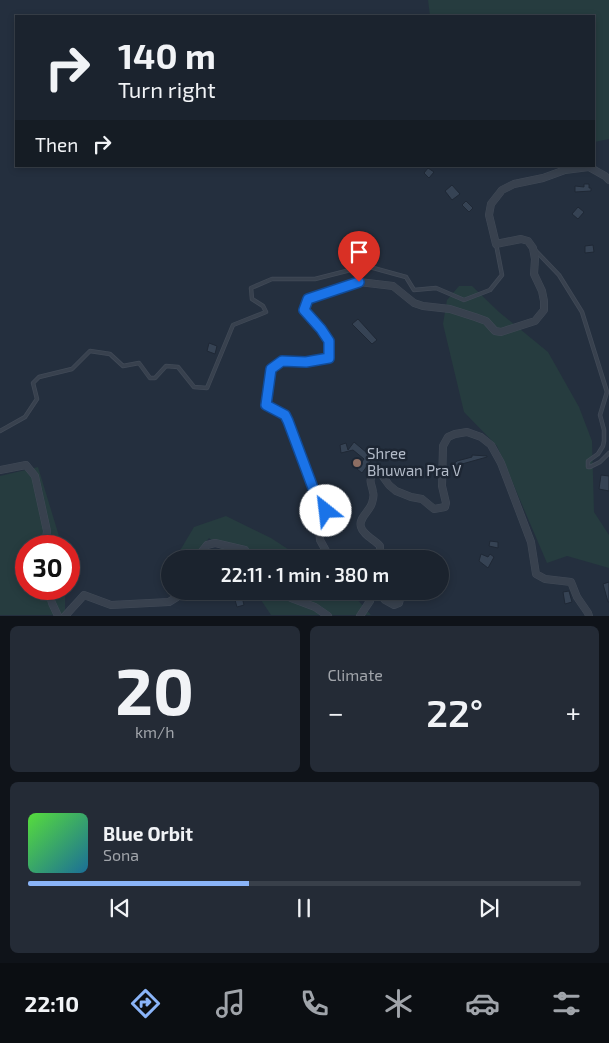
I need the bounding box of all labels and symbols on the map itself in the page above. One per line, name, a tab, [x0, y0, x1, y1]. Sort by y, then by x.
pin	[338, 231, 380, 282]
place label: Shree Bhuwan Pra V	[367, 444, 461, 479]
marker: Shree Bhuwan Pra V	[351, 457, 363, 469]
position arrow	[299, 484, 351, 536]
speed limit sign: 30	[15, 535, 80, 600]

